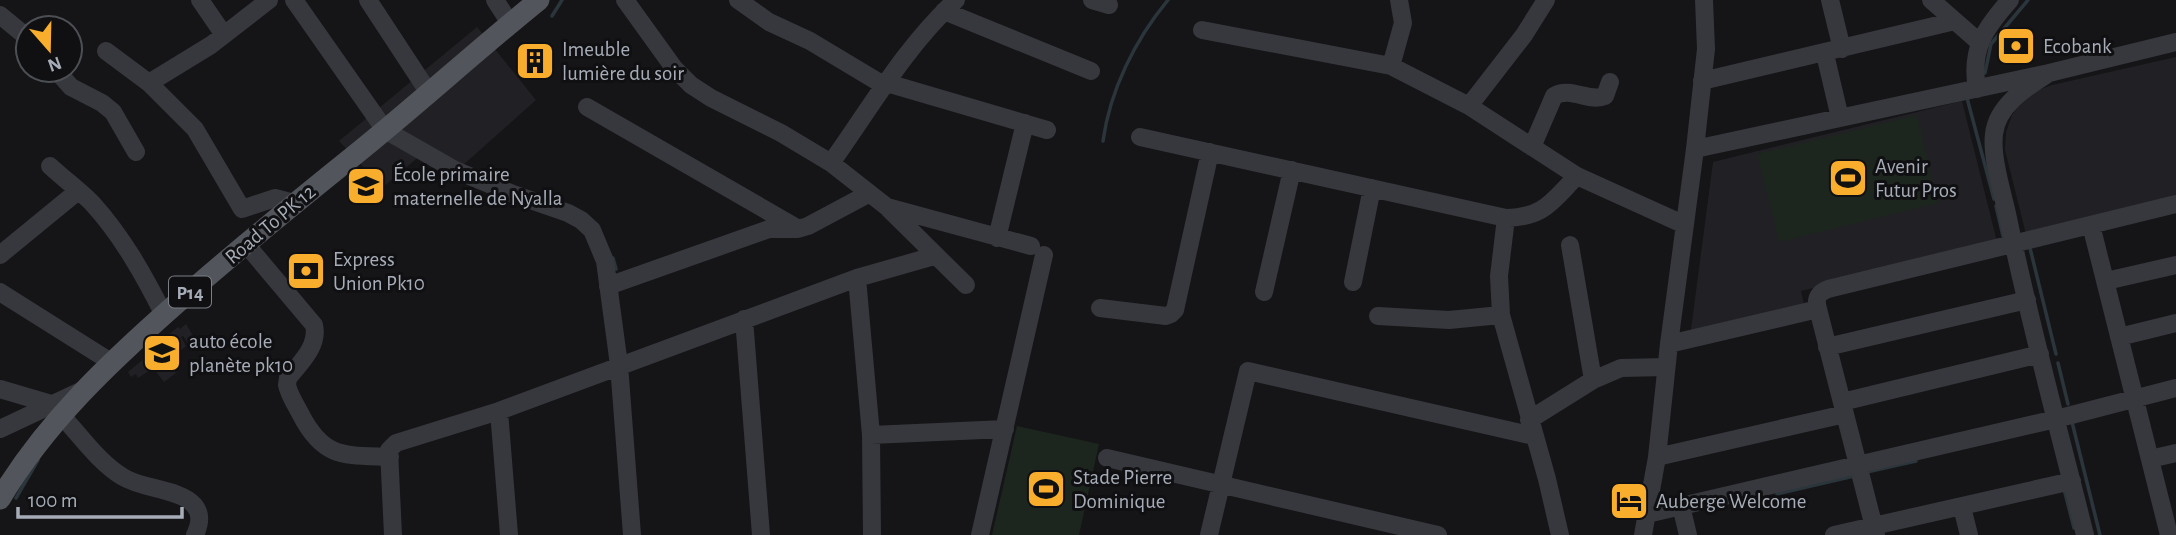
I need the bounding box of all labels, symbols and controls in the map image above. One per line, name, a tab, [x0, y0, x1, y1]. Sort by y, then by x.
north arrow	[14, 14, 84, 84]
bank icon: Ecobank	[1995, 25, 2037, 67]
place label: Ecobank	[2043, 36, 2112, 57]
place label: Imeuble lumière du soir	[562, 39, 684, 84]
building icon: Imeuble lumière du soir	[514, 40, 556, 82]
text: N	[45, 52, 64, 75]
place label: Avenir Futur Pros	[1875, 156, 1957, 201]
sports icon: Avenir Futur Pros	[1827, 157, 1869, 199]
place label: École primaire maternelle de Nyalla	[393, 162, 563, 209]
school or university icon: École primaire maternelle de Nyalla	[345, 165, 387, 207]
street label: Road To PK 12	[221, 181, 319, 268]
place label: Express Union Pk10	[333, 249, 425, 294]
bank icon: Express Union Pk10	[285, 250, 327, 292]
road number: P14	[169, 276, 211, 308]
place label: auto école planète pk10	[189, 331, 293, 376]
school or university icon: auto école planète pk10	[141, 332, 183, 374]
place label: Stade Pierre Dominique	[1073, 467, 1172, 512]
sports icon: Stade Pierre Dominique	[1025, 468, 1067, 510]
scale bar	[18, 476, 182, 520]
hotel icon: Auberge Welcome	[1608, 480, 1650, 522]
text: 100 m	[28, 490, 78, 511]
place label: Auberge Welcome	[1656, 491, 1806, 512]

